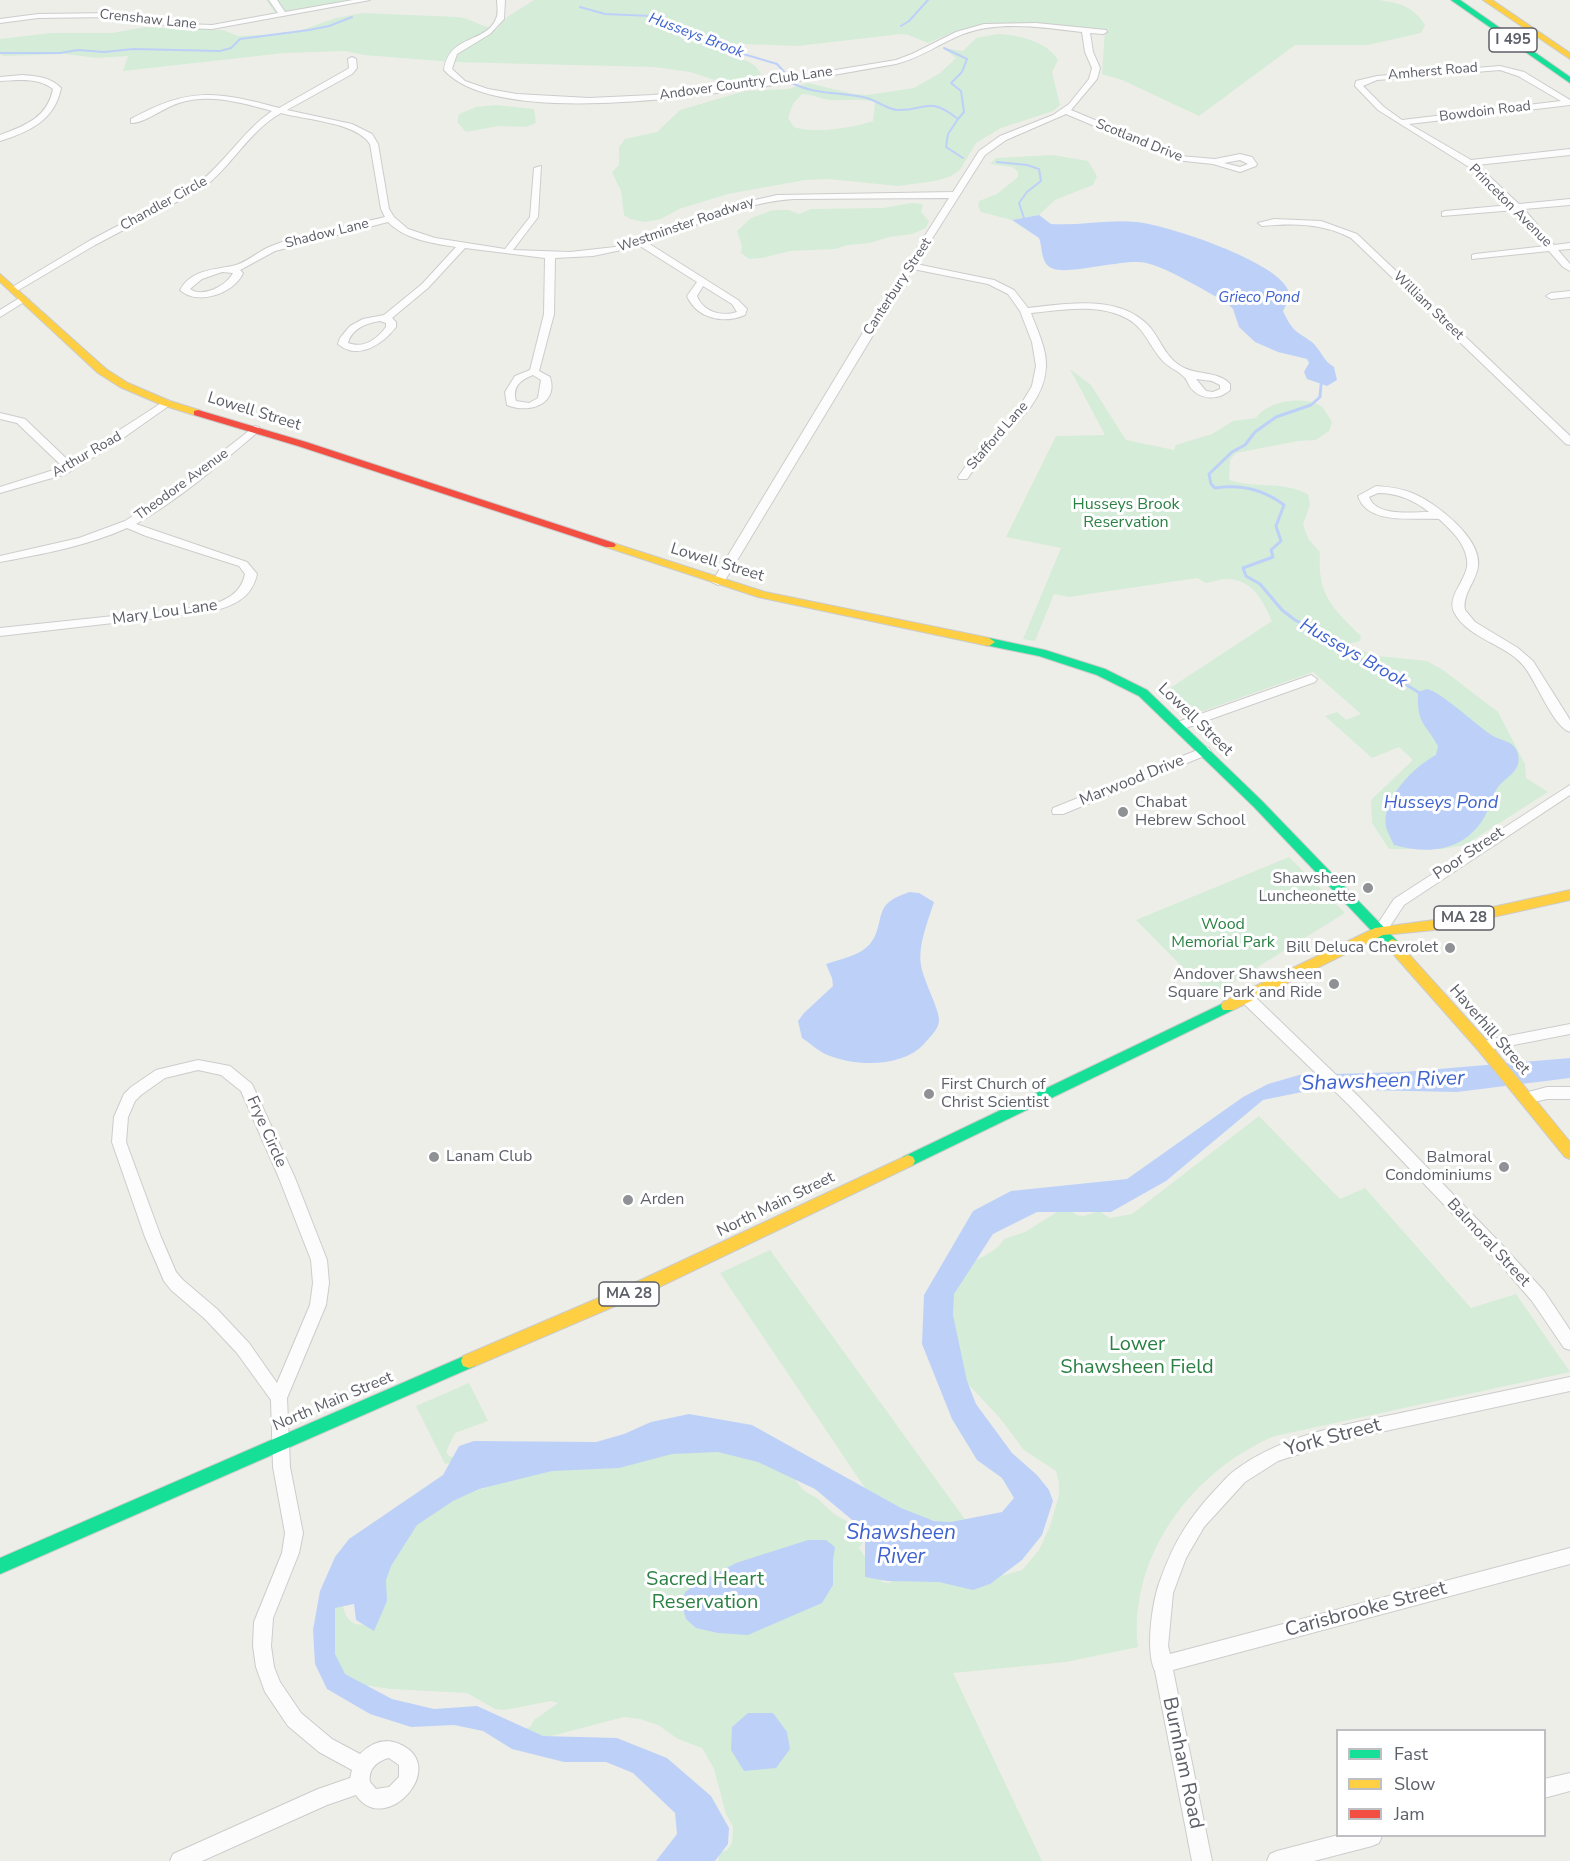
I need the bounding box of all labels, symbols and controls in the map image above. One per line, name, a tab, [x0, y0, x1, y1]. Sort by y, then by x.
street label: Crenshaw Lane	[99, 7, 197, 33]
water label: Husseys Brook	[646, 10, 746, 62]
road number: I 495	[1489, 28, 1537, 52]
street label: Amherst Road	[1387, 60, 1479, 84]
street label: Andover Country Club Lane	[658, 64, 834, 104]
street label: Bowdoin Road	[1438, 98, 1532, 126]
street label: Scotland Drive	[1093, 116, 1185, 166]
street label: Princeton Avenue	[1465, 161, 1555, 251]
street label: Chandler Circle	[118, 173, 210, 235]
street label: Westminster Roadway	[616, 194, 756, 256]
street label: Shadow Lane	[283, 215, 371, 253]
street label: Canterbury Street	[860, 235, 936, 339]
street label: William Street	[1389, 268, 1467, 344]
water label: Grieco Pond	[1218, 289, 1300, 307]
street label: Lowell Street	[205, 389, 303, 435]
street label: Stafford Lane	[964, 399, 1032, 473]
street label: Arthur Road	[49, 428, 125, 482]
street label: Theodore Avenue	[132, 446, 232, 524]
park label: Husseys Brook Reservation	[1072, 495, 1180, 533]
street label: Lowell Street	[668, 540, 766, 586]
street label: Mary Lou Lane	[111, 596, 219, 630]
water label: Husseys Brook	[1295, 615, 1411, 693]
street label: Lowell Street	[1154, 680, 1236, 760]
street label: Marwood Drive	[1077, 751, 1187, 811]
place label: Chabat Hebrew School	[1135, 793, 1245, 831]
water label: Husseys Pond	[1384, 793, 1498, 815]
marker: Chabat Hebrew School	[1116, 805, 1130, 819]
street label: Poor Street	[1430, 823, 1508, 885]
place label: Shawsheen Luncheonette	[1258, 869, 1356, 907]
marker: Shawsheen Luncheonette	[1361, 881, 1375, 895]
road number: MA 28	[1434, 906, 1494, 930]
park label: Wood Memorial Park	[1171, 915, 1275, 953]
place label: Bill Deluca Chevrolet	[1286, 938, 1438, 958]
marker: Bill Deluca Chevrolet	[1443, 941, 1457, 955]
place label: Andover Shawsheen Square Park and Ride	[1168, 965, 1322, 1003]
marker: Andover Shawsheen Square Park and Ride	[1327, 977, 1341, 991]
street label: Haverhill Street	[1445, 981, 1533, 1079]
water label: Shawsheen River	[1301, 1067, 1465, 1097]
place label: First Church of Christ Scientist	[941, 1075, 1049, 1113]
marker: First Church of Christ Scientist	[922, 1087, 936, 1101]
street label: Frye Circle	[242, 1093, 290, 1171]
place label: Lanam Club	[446, 1147, 532, 1167]
place label: Balmoral Condominiums	[1385, 1148, 1492, 1186]
marker: Lanam Club	[427, 1150, 441, 1164]
marker: Balmoral Condominiums	[1497, 1160, 1511, 1174]
street label: North Main Street	[714, 1168, 838, 1242]
place label: Arden	[640, 1190, 684, 1210]
marker: Arden	[621, 1193, 635, 1207]
street label: Balmoral Street	[1442, 1195, 1534, 1291]
road number: MA 28	[599, 1282, 659, 1306]
park label: Lower Shawsheen Field	[1060, 1333, 1214, 1380]
street label: North Main Street	[270, 1368, 396, 1436]
street label: York Street	[1282, 1414, 1384, 1462]
water label: Shawsheen River	[846, 1521, 956, 1571]
park label: Sacred Heart Reservation	[646, 1568, 764, 1615]
street label: Carisbrooke Street	[1283, 1577, 1449, 1643]
street label: Burnham Road	[1156, 1695, 1208, 1831]
legend	[1336, 1729, 1546, 1837]
text: Fast	[1394, 1742, 1428, 1766]
text: Slow	[1394, 1772, 1435, 1796]
text: Jam	[1394, 1802, 1425, 1826]

